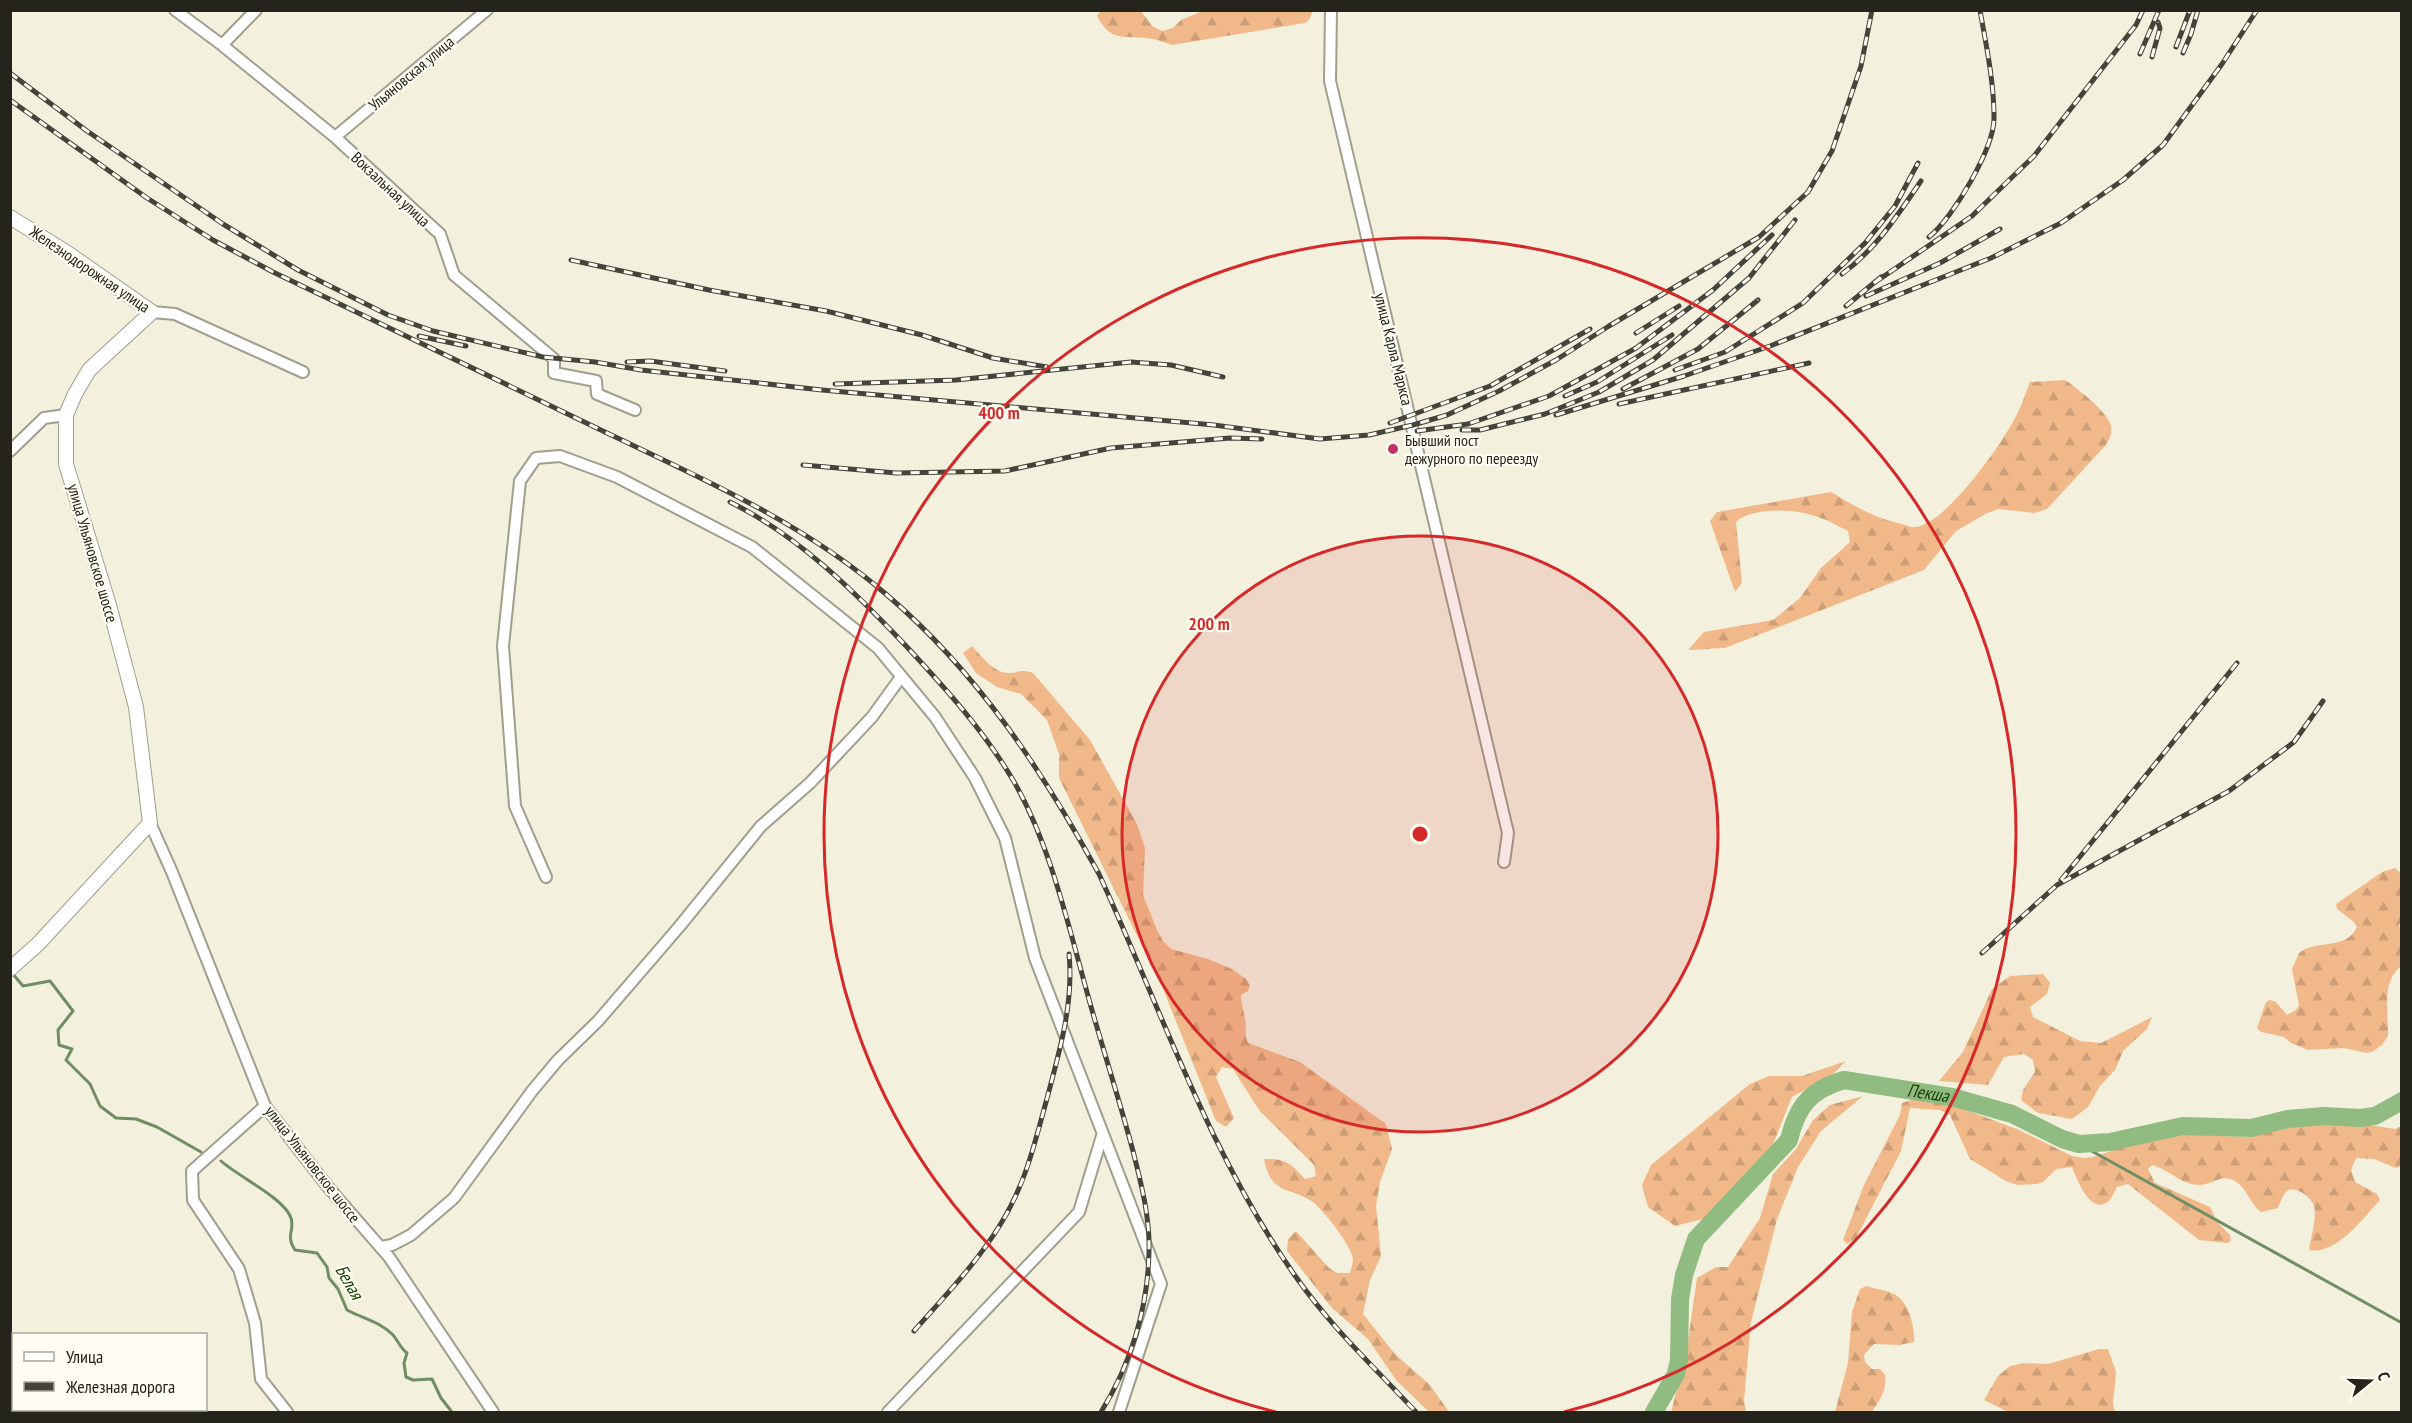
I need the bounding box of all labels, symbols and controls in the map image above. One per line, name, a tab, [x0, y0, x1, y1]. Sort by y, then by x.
street label: Ульяновская улица	[364, 31, 458, 115]
street label: Вокзальная улица	[347, 147, 435, 231]
street label: Железнодорожная улица	[25, 221, 154, 317]
street label: улица Карла Маркса	[1370, 291, 1418, 407]
text: 400 m	[978, 401, 1020, 424]
place label: Бывший пост дежурного по переезду	[1405, 430, 1538, 468]
marker: Бывший пост дежурного по переезду	[1386, 442, 1400, 456]
street label: улица Ульяновское шоссе	[64, 481, 122, 625]
text: 200 m	[1188, 612, 1230, 635]
centre of rings	[1410, 824, 1430, 844]
water label: Пекша	[1906, 1078, 1951, 1107]
street label: улица Ульяновское шоссе	[261, 1101, 365, 1227]
water label: Белая	[330, 1260, 370, 1305]
legend	[12, 1333, 207, 1411]
text: Улица	[66, 1345, 103, 1368]
north arrow	[2340, 1351, 2400, 1411]
text: С	[2374, 1369, 2395, 1383]
text: Железная дорога	[65, 1375, 175, 1398]

